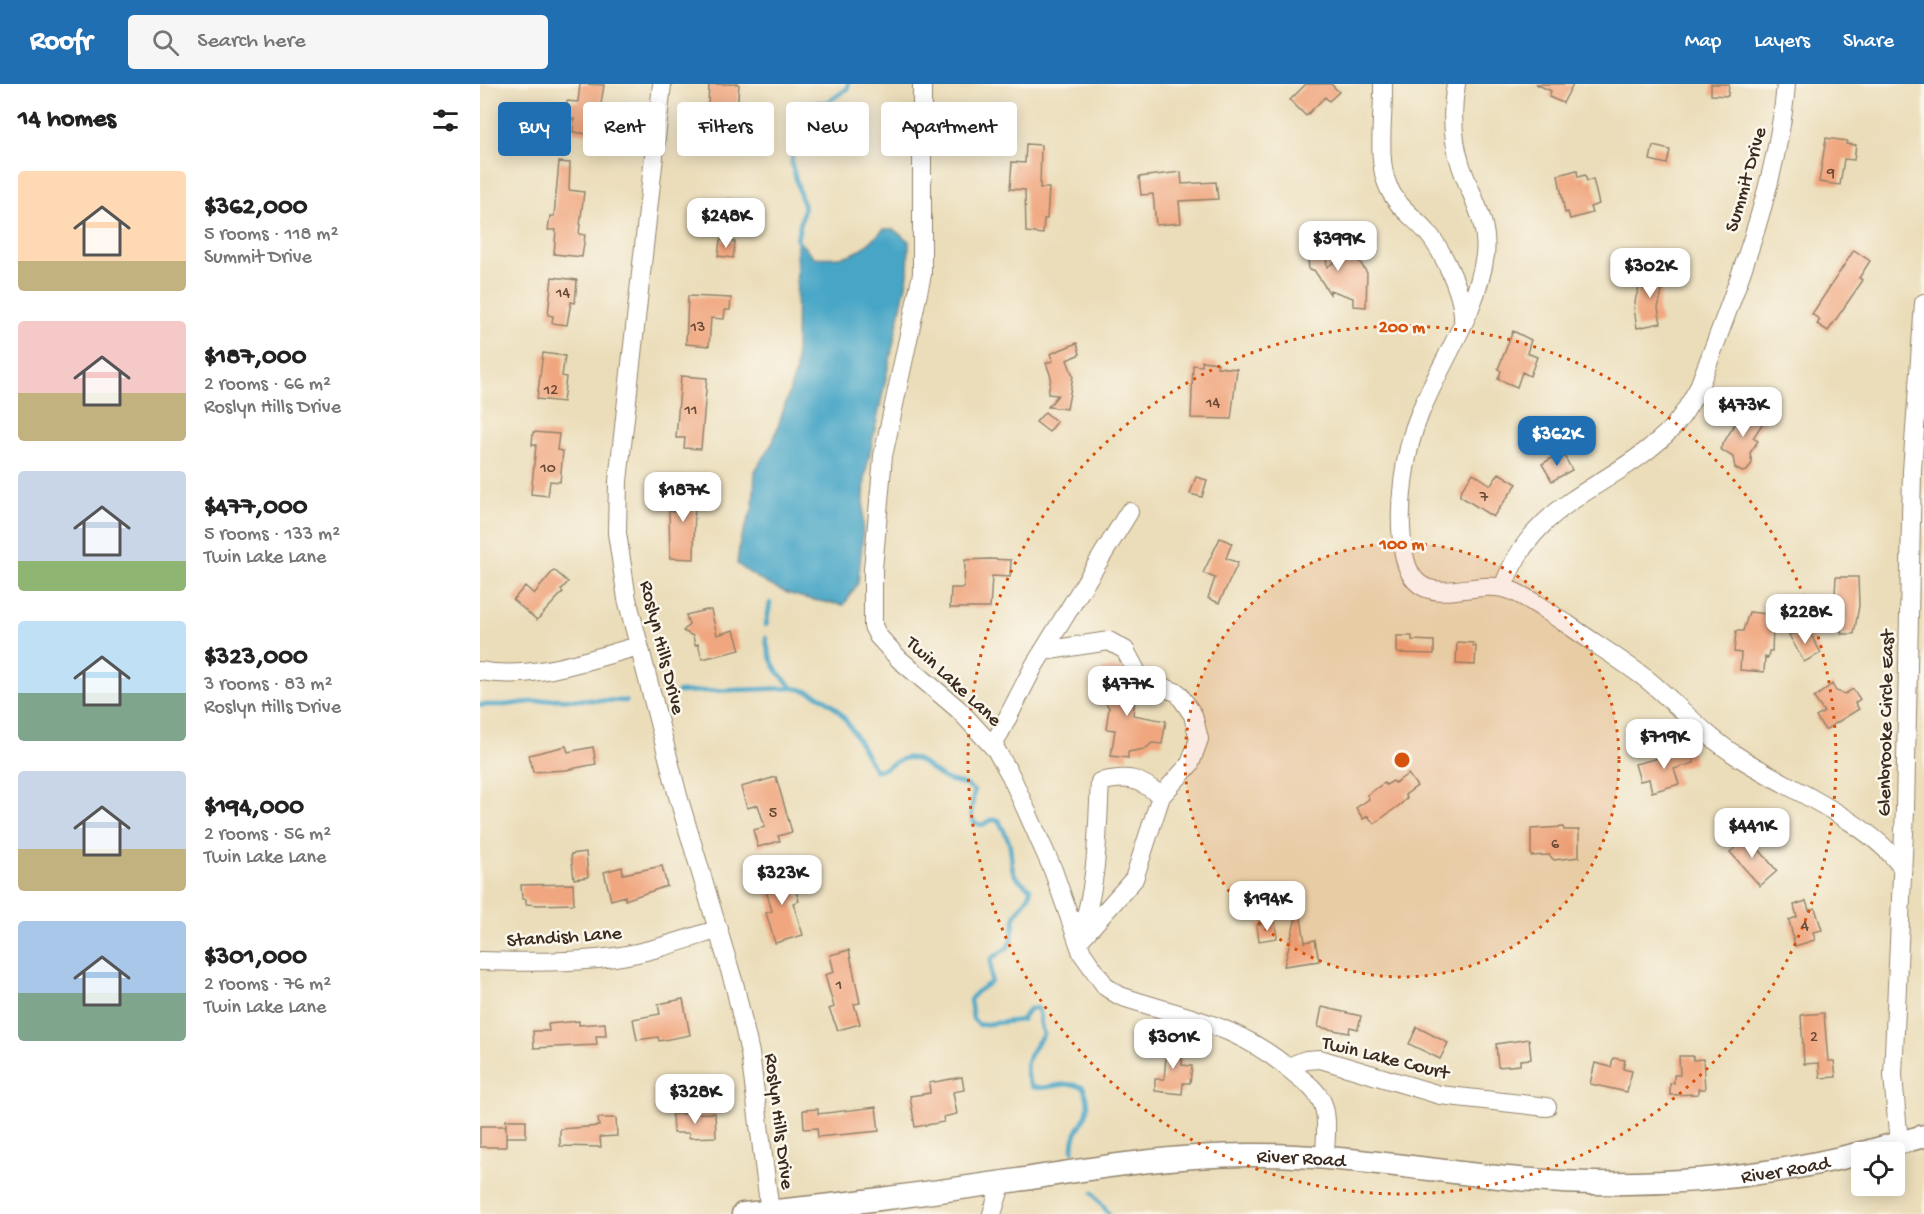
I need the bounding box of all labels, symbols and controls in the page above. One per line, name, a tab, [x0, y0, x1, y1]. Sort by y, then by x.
search box	[128, 15, 548, 69]
text: Roofr	[30, 26, 92, 59]
icon: search	[149, 26, 182, 59]
text: Search here	[197, 29, 306, 55]
text: Map	[1685, 30, 1721, 55]
text: Layers	[1754, 30, 1810, 55]
text: Share	[1843, 30, 1894, 55]
chip: Buy	[498, 102, 571, 156]
chip: Rent	[583, 102, 665, 156]
chip: Filters	[677, 102, 774, 156]
chip: New	[786, 102, 869, 156]
chip: Apartment	[881, 102, 1017, 156]
icon: filters	[429, 104, 462, 137]
text: 14 homes	[18, 105, 116, 136]
street label: Summit Drive	[1721, 124, 1773, 235]
house number: 9	[1826, 165, 1835, 184]
text: $362,000	[204, 193, 308, 224]
icon: home	[66, 195, 138, 267]
pin: $248K	[684, 198, 768, 249]
text: $248K	[701, 206, 751, 229]
pin: $399K	[1296, 221, 1380, 272]
text: 5 rooms · 118 m²	[204, 224, 338, 247]
text: $399K	[1313, 229, 1363, 252]
text: Summit Drive	[204, 247, 312, 270]
pin: $302K	[1608, 248, 1692, 299]
text: $302K	[1624, 256, 1676, 279]
house number: 14	[555, 285, 570, 304]
text: 200 m	[1379, 318, 1425, 339]
house number: 13	[690, 319, 705, 338]
text: $187,000	[204, 343, 306, 374]
icon: home	[66, 345, 138, 417]
text: 2 rooms · 66 m²	[204, 374, 331, 397]
house number: 12	[543, 382, 558, 401]
pin: $473K	[1701, 387, 1785, 438]
house number: 14	[1205, 395, 1220, 414]
text: $473K	[1718, 395, 1768, 418]
text: Roslyn Hills Drive	[204, 397, 341, 420]
house number: 11	[684, 402, 697, 421]
pin: $362K	[1515, 416, 1599, 467]
text: $362K	[1532, 424, 1582, 447]
house number: 10	[539, 460, 556, 479]
pin: $187K	[641, 472, 725, 523]
text: $187K	[658, 480, 708, 503]
house number: 7	[1479, 489, 1489, 508]
text: $477,000	[204, 493, 307, 524]
icon: home	[66, 495, 138, 567]
text: 5 rooms · 133 m²	[204, 524, 340, 547]
text: 100 m	[1379, 535, 1425, 556]
text: Twin Lake Lane	[204, 547, 326, 570]
street label: Roslyn Hills Drive	[633, 579, 688, 718]
pin: $228K	[1763, 594, 1847, 645]
text: $228K	[1780, 602, 1830, 625]
street label: Glenbrooke Circle East	[1874, 628, 1901, 817]
street label: Twin Lake Lane	[899, 632, 1006, 733]
text: $323,000	[204, 643, 308, 674]
icon: home	[66, 645, 138, 717]
pin: $477K	[1085, 666, 1169, 717]
text: 3 rooms · 83 m²	[204, 674, 332, 697]
text: $477K	[1102, 674, 1152, 697]
text: Roslyn Hills Drive	[204, 697, 341, 720]
pin: $719K	[1622, 719, 1706, 770]
text: $719K	[1640, 727, 1688, 750]
centre of rings	[1392, 750, 1412, 770]
text: $194,000	[204, 793, 304, 824]
icon: home	[66, 795, 138, 867]
house number: 5	[769, 805, 777, 824]
pin: $441K	[1710, 808, 1794, 859]
text: $441K	[1728, 816, 1776, 839]
text: 2 rooms · 56 m²	[204, 824, 331, 847]
house number: 6	[1551, 836, 1560, 855]
text: Twin Lake Lane	[204, 847, 326, 870]
pin: $323K	[740, 855, 824, 906]
text: $323K	[757, 863, 807, 886]
pin: $194K	[1225, 881, 1309, 932]
text: $194K	[1243, 889, 1291, 912]
house number: 4	[1801, 918, 1809, 937]
street label: Standish Lane	[506, 923, 623, 954]
text: $301,000	[204, 943, 307, 974]
icon: home	[66, 945, 138, 1017]
text: 2 rooms · 76 m²	[204, 974, 331, 997]
house number: 1	[835, 977, 842, 996]
text: Twin Lake Lane	[204, 997, 326, 1020]
pin: $301K	[1131, 1019, 1215, 1070]
text: $301K	[1148, 1027, 1198, 1050]
house number: 2	[1810, 1029, 1818, 1048]
street label: Twin Lake Court	[1318, 1032, 1453, 1087]
street label: Roslyn Hills Drive	[758, 1052, 797, 1191]
pin: $328K	[653, 1074, 737, 1125]
text: $328K	[669, 1082, 721, 1105]
map controls	[1851, 1142, 1905, 1196]
button: locate	[1851, 1142, 1905, 1196]
street label: River Road	[1256, 1147, 1349, 1175]
street label: River Road	[1740, 1152, 1834, 1190]

